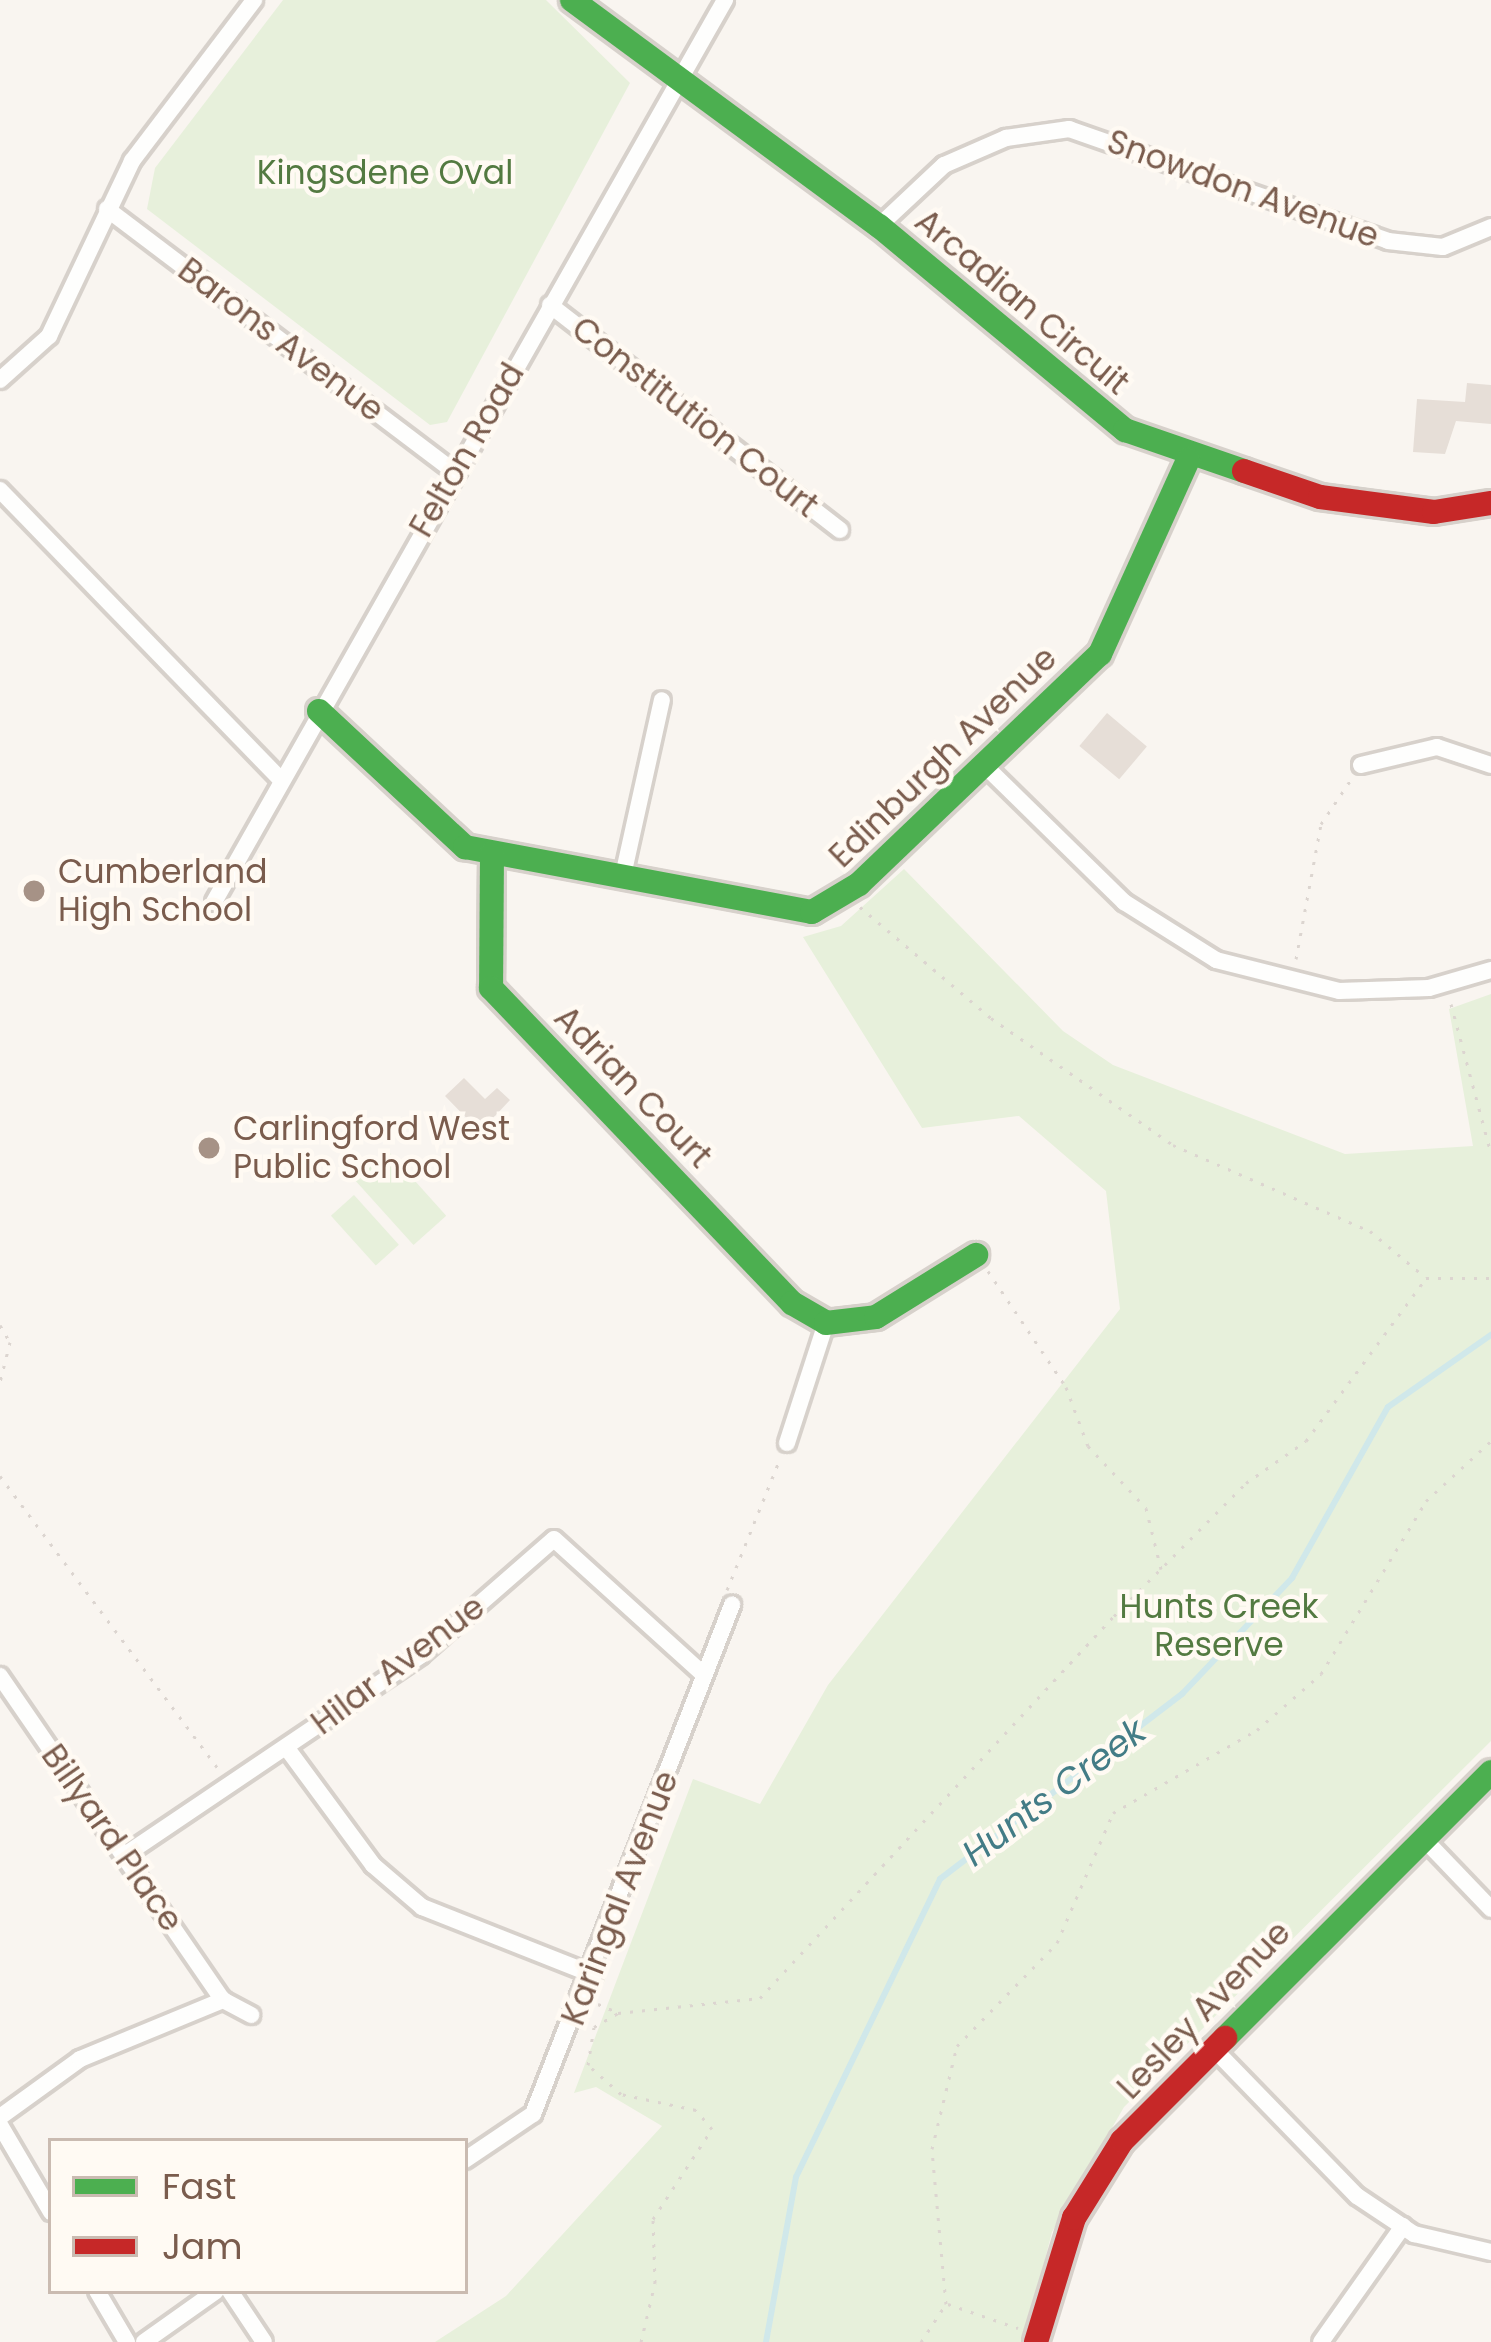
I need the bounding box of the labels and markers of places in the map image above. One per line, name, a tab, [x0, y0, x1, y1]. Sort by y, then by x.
place label: Cumberland High School	[58, 852, 268, 930]
marker: Cumberland High School	[21, 878, 47, 904]
place label: Carlingford West Public School	[233, 1109, 510, 1187]
marker: Carlingford West Public School	[196, 1135, 222, 1161]

